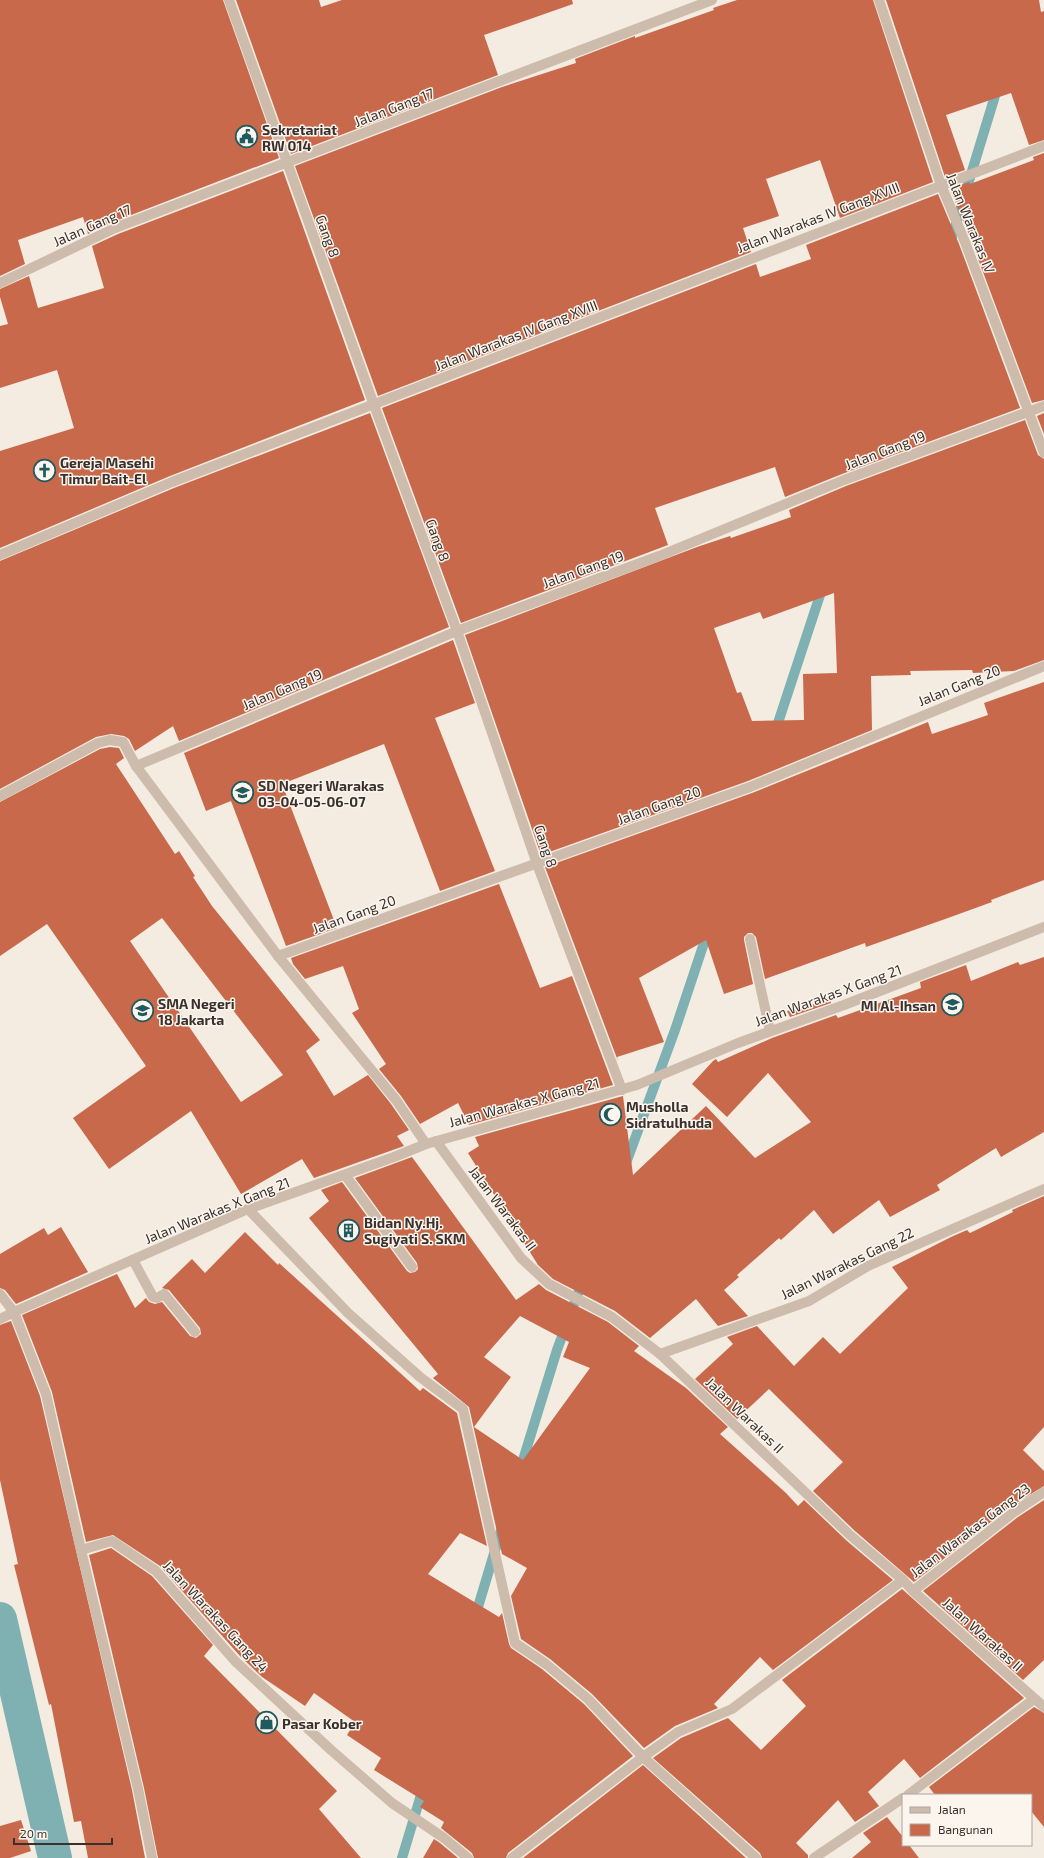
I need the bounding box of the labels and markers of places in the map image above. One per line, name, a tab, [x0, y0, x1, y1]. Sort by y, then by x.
place label: Sekretariat RW 014	[262, 121, 337, 154]
public building icon: Sekretariat RW 014	[234, 124, 260, 150]
place label: Gereja Masehi Timur Bait-El	[60, 454, 154, 487]
church icon: Gereja Masehi Timur Bait-El	[32, 457, 58, 483]
place label: SD Negeri Warakas 03-04-05-06-07	[258, 777, 384, 810]
school or university icon: SD Negeri Warakas 03-04-05-06-07	[229, 780, 255, 806]
school or university icon: MI Al-Ihsan	[939, 992, 965, 1018]
place label: SMA Negeri 18 Jakarta	[158, 995, 235, 1028]
place label: MI Al-Ihsan	[861, 997, 936, 1014]
school or university icon: SMA Negeri 18 Jakarta	[130, 998, 156, 1024]
place label: Musholla Sidratulhuda	[626, 1098, 712, 1131]
mosque icon: Musholla Sidratulhuda	[597, 1101, 623, 1127]
place label: Bidan Ny.Hj. Sugiyati S. SKM	[364, 1214, 466, 1247]
building icon: Bidan Ny.Hj. Sugiyati S. SKM	[335, 1217, 361, 1243]
shop icon: Pasar Kober	[254, 1710, 280, 1736]
place label: Pasar Kober	[282, 1715, 362, 1732]

